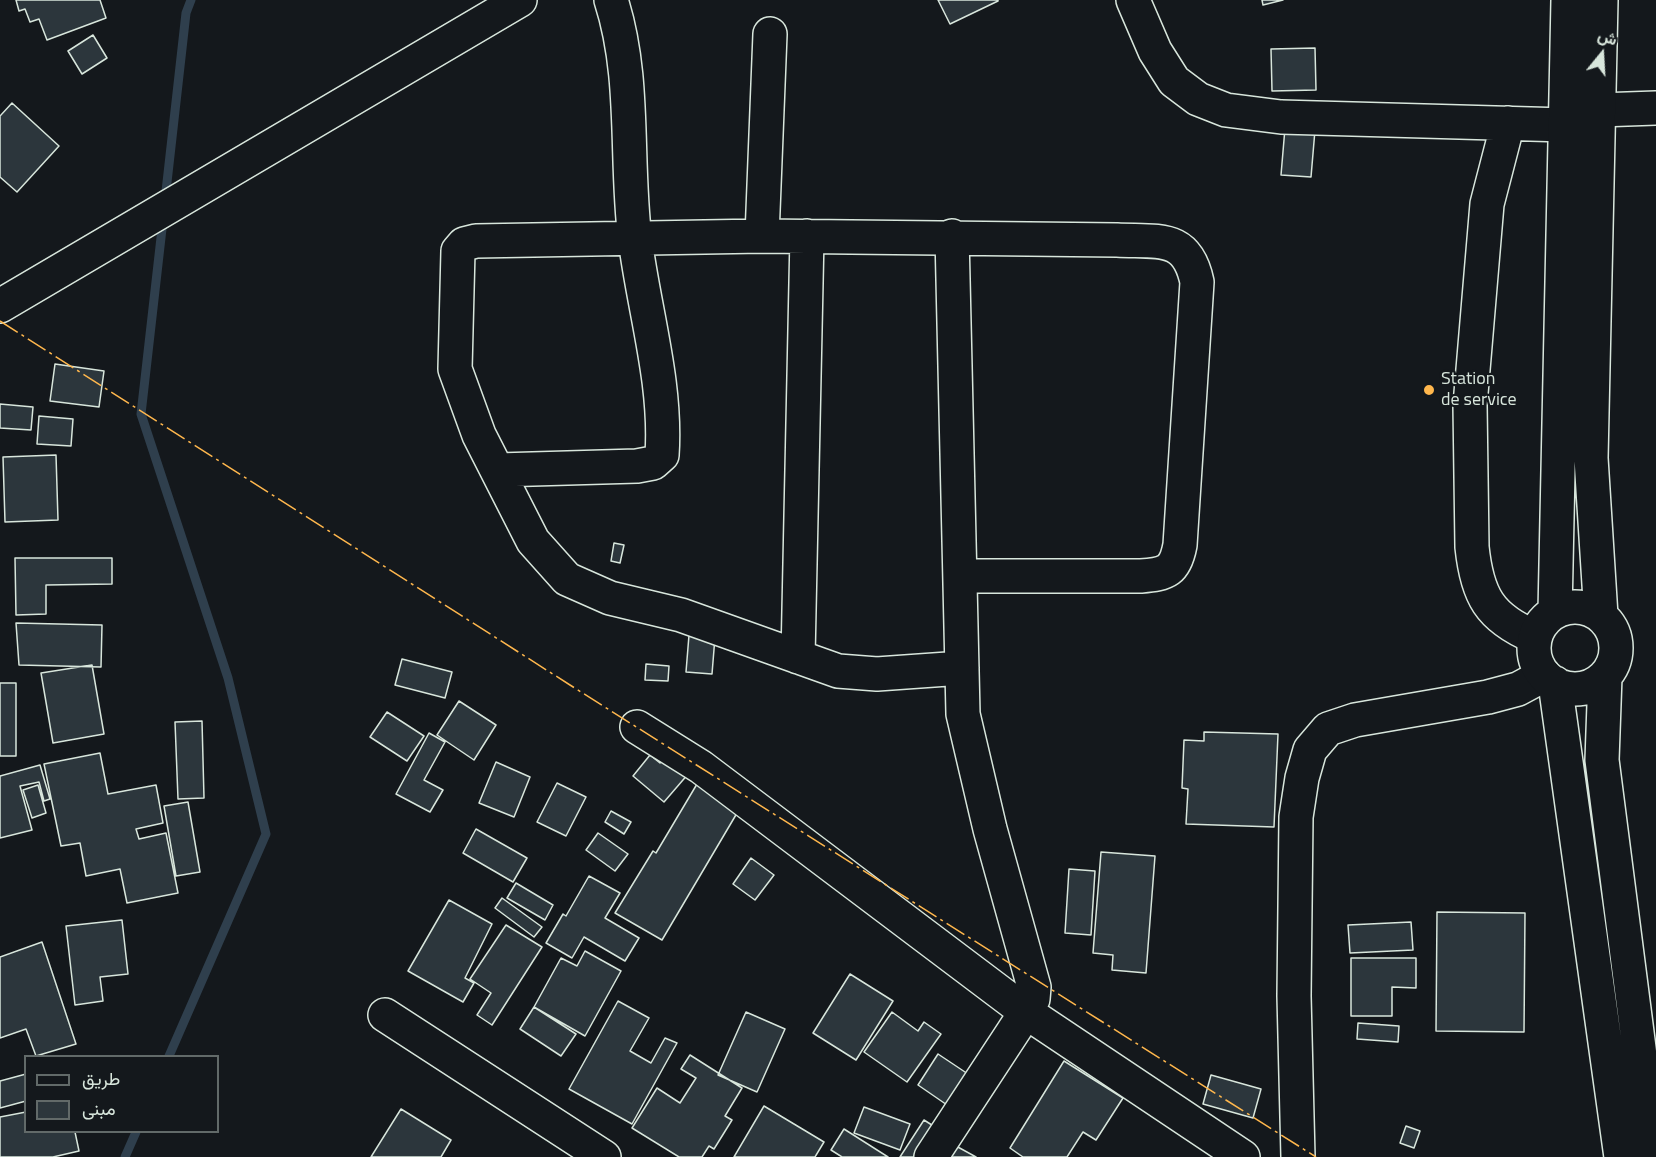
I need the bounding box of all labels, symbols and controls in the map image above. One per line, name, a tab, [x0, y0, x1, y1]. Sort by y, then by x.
text: ش	[1595, 22, 1620, 51]
north arrow	[1572, 24, 1632, 84]
place label: Station de service	[1441, 369, 1517, 412]
marker: Station de service	[1422, 383, 1436, 397]
legend	[24, 1055, 219, 1133]
text: طريق	[82, 1065, 120, 1092]
text: مبنى	[82, 1095, 116, 1122]

